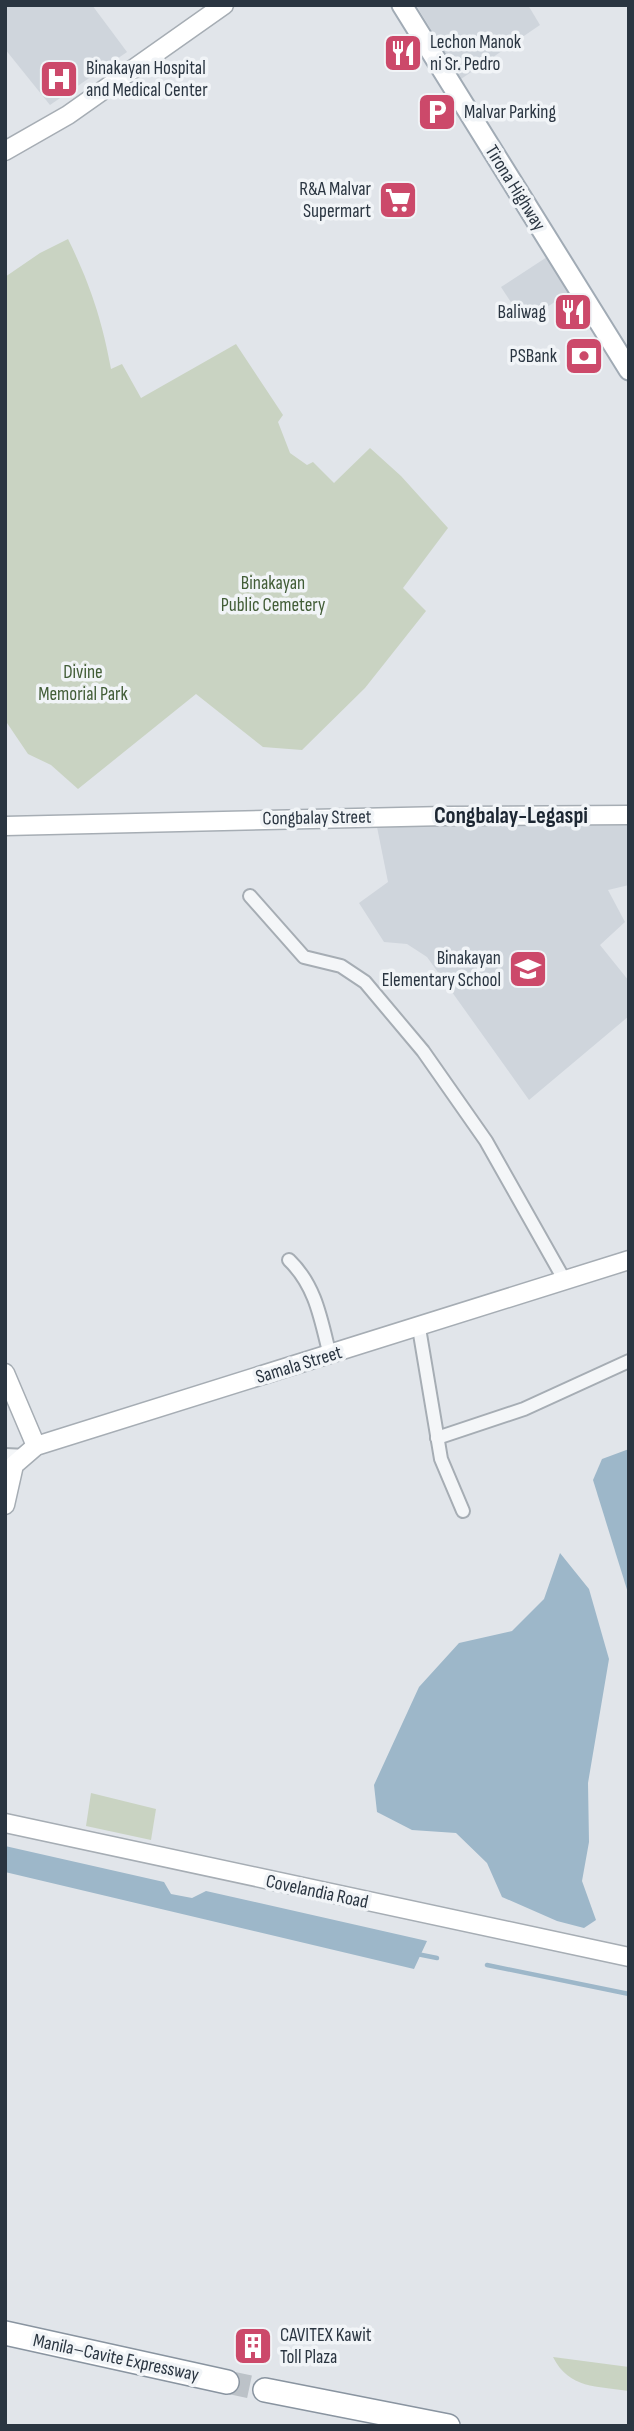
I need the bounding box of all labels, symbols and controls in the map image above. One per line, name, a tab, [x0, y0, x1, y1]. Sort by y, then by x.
place label: Lechon Manok ni Sr. Pedro	[430, 31, 522, 76]
restaurant icon: Lechon Manok ni Sr. Pedro	[382, 32, 424, 74]
place label: Binakayan Hospital and Medical Center	[86, 57, 208, 102]
hospital icon: Binakayan Hospital and Medical Center	[38, 58, 80, 100]
parking icon: Malvar Parking	[416, 91, 458, 133]
place label: Malvar Parking	[464, 101, 556, 124]
street label: Tirona Highway	[480, 141, 551, 236]
place label: R&A Malvar Supermart	[299, 178, 372, 223]
supermarket icon: R&A Malvar Supermart	[377, 179, 419, 221]
restaurant icon: Baliwag	[552, 291, 594, 333]
place label: Baliwag	[497, 301, 546, 324]
bank icon: PSBank	[563, 335, 605, 377]
place label: PSBank	[510, 345, 558, 368]
park label: Binakayan Public Cemetery	[221, 572, 326, 617]
park label: Divine Memorial Park	[38, 661, 129, 706]
district label: Congbalay-Legaspi	[434, 802, 588, 830]
street label: Congbalay Street	[262, 806, 372, 830]
place label: Binakayan Elementary School	[382, 947, 501, 992]
school or university icon: Binakayan Elementary School	[507, 948, 549, 990]
street label: Samala Street	[253, 1341, 345, 1389]
street label: Covelandia Road	[264, 1870, 370, 1914]
place label: CAVITEX Kawit Toll Plaza	[280, 2324, 372, 2369]
building icon: CAVITEX Kawit Toll Plaza	[232, 2325, 274, 2367]
street label: Manila–Cavite Expressway	[31, 2329, 202, 2387]

